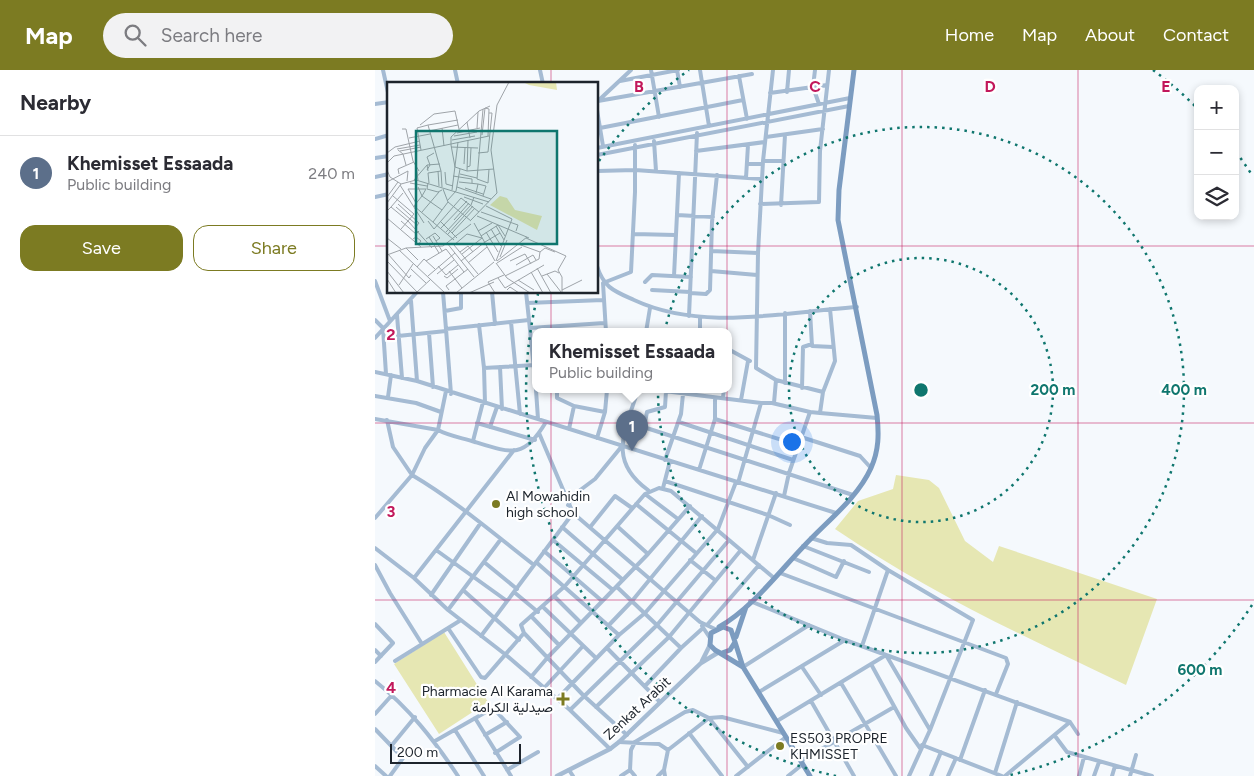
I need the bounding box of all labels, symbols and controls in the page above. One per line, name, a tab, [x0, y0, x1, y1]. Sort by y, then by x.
search box	[103, 13, 453, 58]
text: Map	[25, 21, 73, 50]
icon: search	[121, 21, 149, 49]
text: Search here	[161, 24, 262, 47]
text: Home	[945, 24, 994, 46]
text: Map	[1022, 24, 1057, 46]
text: About	[1085, 24, 1135, 46]
text: Contact	[1163, 24, 1229, 46]
text: B	[634, 77, 644, 96]
text: C	[809, 77, 821, 96]
text: D	[984, 77, 996, 96]
text: E	[1161, 77, 1171, 96]
inset map	[387, 82, 599, 294]
map controls	[1194, 85, 1239, 220]
button: +	[1194, 85, 1239, 130]
text: Nearby	[20, 90, 91, 115]
button: −	[1194, 130, 1239, 175]
text: Khemisset Essaada	[67, 152, 234, 175]
text: 1	[33, 164, 39, 183]
text: 240 m	[308, 164, 355, 183]
text: Public building	[67, 175, 171, 194]
button: layers	[1194, 175, 1239, 220]
button: Save	[20, 225, 183, 271]
button: Share	[193, 225, 355, 271]
text: 2	[386, 325, 396, 344]
popup	[532, 328, 732, 393]
text: Khemisset Essaada	[549, 340, 715, 363]
text: Public building	[549, 363, 653, 382]
centre of rings	[912, 381, 930, 399]
text: 200 m	[1031, 381, 1075, 399]
text: 400 m	[1161, 381, 1207, 399]
pin: 1	[616, 410, 648, 451]
your location	[779, 429, 805, 455]
place label: Al Mowahidin high school	[506, 488, 590, 521]
marker: Al Mowahidin high school	[490, 498, 502, 510]
text: 3	[387, 502, 396, 521]
text: 600 m	[1178, 661, 1222, 679]
street label: Zenkat Arabit	[600, 673, 674, 744]
text: 4	[386, 678, 396, 697]
place label: Pharmacie Al Karama صيدلية الكرامة	[422, 683, 553, 716]
marker: Pharmacie Al Karama صيدلية الكرامة	[557, 693, 569, 705]
place label: ES503 PROPRE KHMISSET	[790, 730, 888, 763]
marker: ES503 PROPRE KHMISSET	[774, 740, 786, 752]
scale bar	[390, 741, 521, 764]
text: 200 m	[397, 744, 438, 761]

